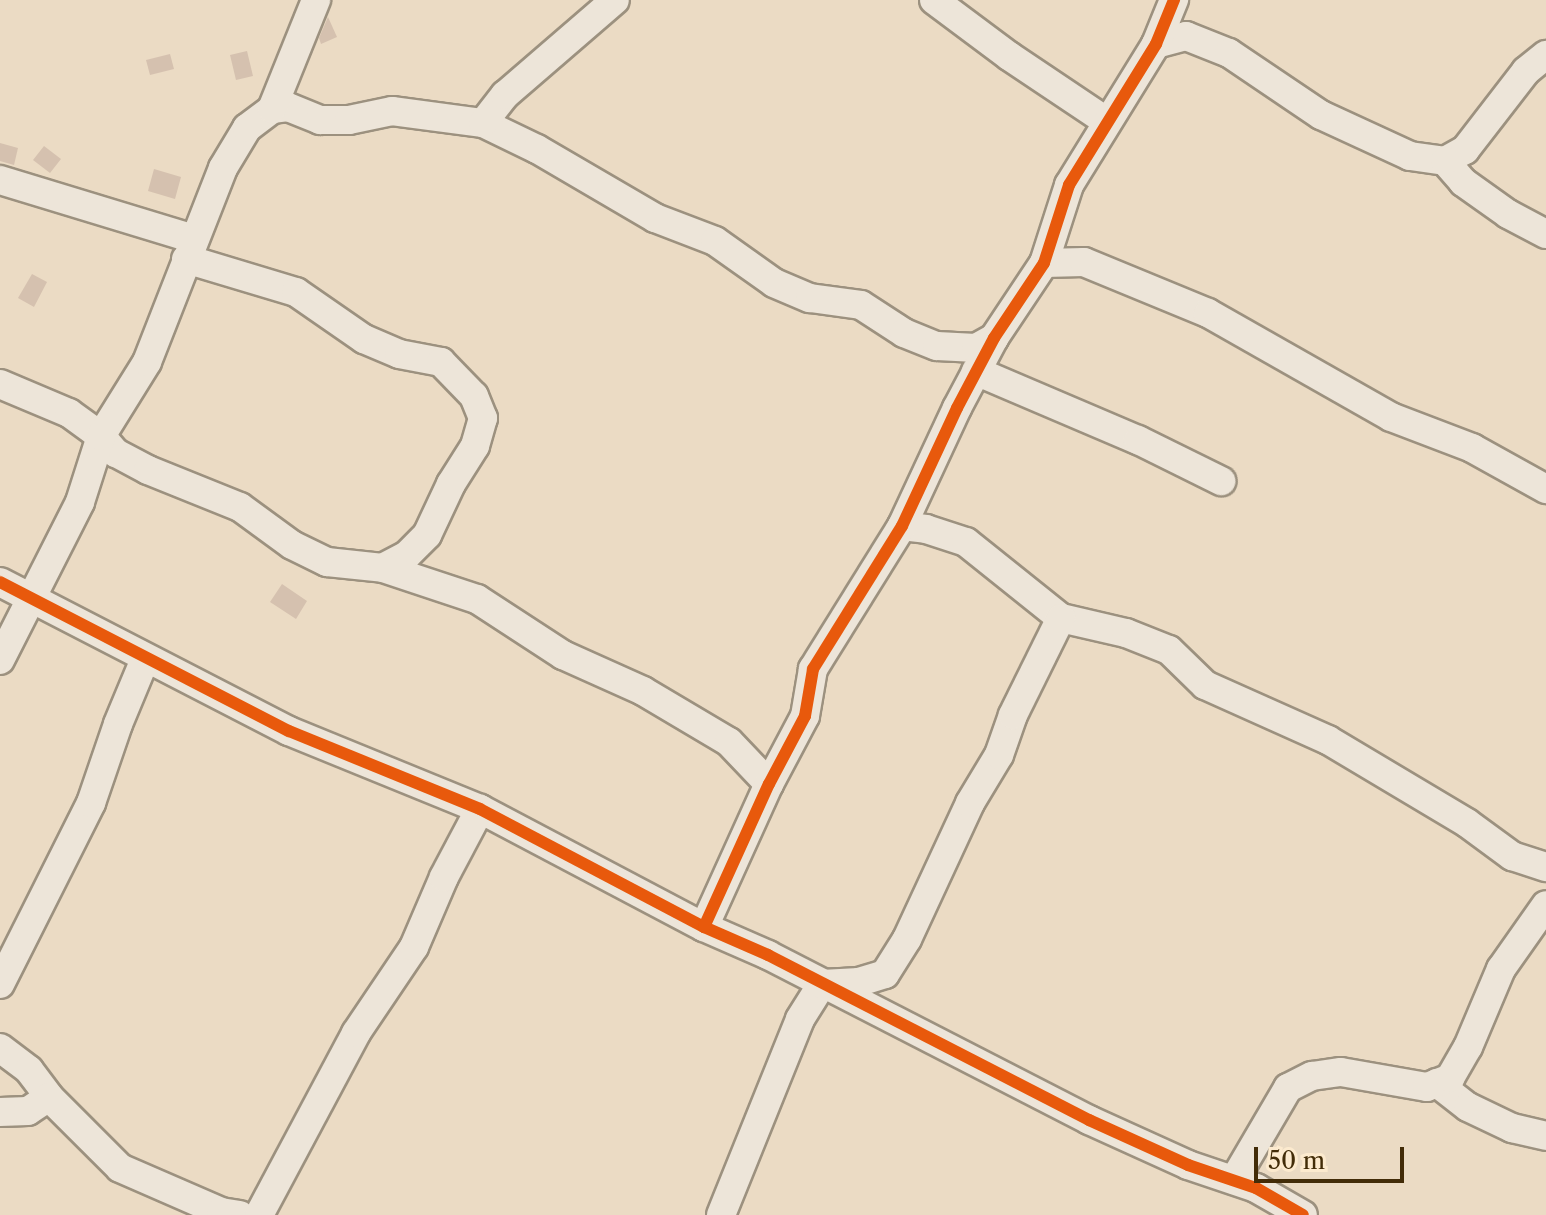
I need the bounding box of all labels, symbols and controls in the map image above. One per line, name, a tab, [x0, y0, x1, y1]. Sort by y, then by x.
scale bar	[1258, 1131, 1408, 1181]
text: 50 m	[1268, 1146, 1325, 1175]

